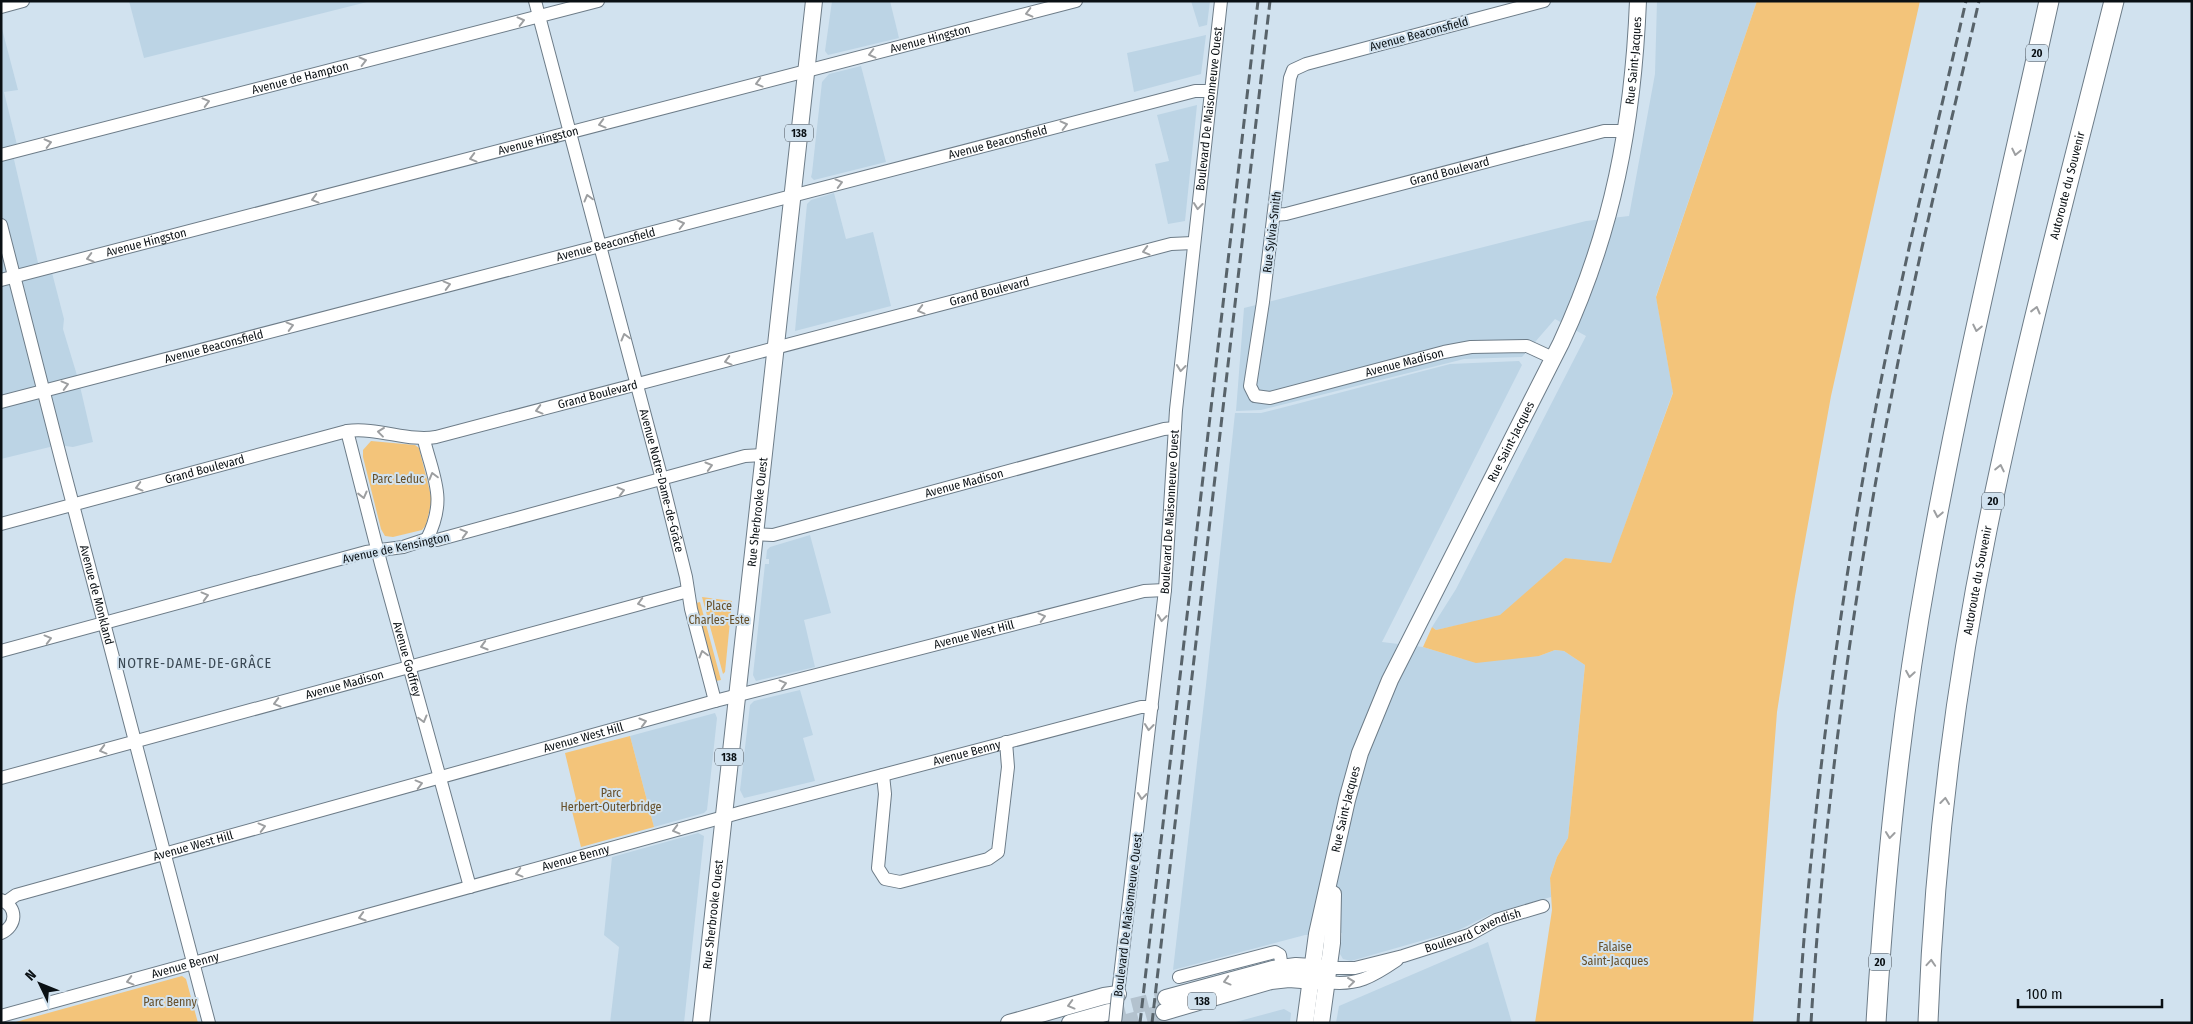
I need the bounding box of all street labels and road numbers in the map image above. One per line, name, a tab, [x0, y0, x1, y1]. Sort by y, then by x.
street label: Avenue Beaconsfield	[1368, 14, 1470, 54]
street label: Rue Saint-Jacques	[1622, 16, 1644, 105]
street label: Avenue Hingston	[888, 22, 972, 56]
street label: Boulevard De Maisonneuve Ouest	[1193, 26, 1225, 192]
road number: 20	[2026, 44, 2048, 62]
street label: Avenue de Hampton	[250, 59, 350, 97]
street label: Avenue Hingston	[496, 123, 580, 158]
street label: Avenue Beaconsfield	[947, 123, 1049, 162]
road number: 138	[785, 125, 813, 142]
street label: Autoroute du Souvenir	[2047, 129, 2088, 241]
street label: Grand Boulevard	[1408, 154, 1491, 188]
street label: Rue Sylvia-Smith	[1260, 190, 1284, 274]
street label: Avenue Hingston	[104, 225, 188, 259]
street label: Avenue Beaconsfield	[555, 225, 657, 264]
street label: Grand Boulevard	[948, 275, 1031, 309]
street label: Avenue Beaconsfield	[163, 327, 265, 366]
street label: Avenue Madison	[1364, 345, 1445, 380]
street label: Grand Boulevard	[556, 377, 639, 412]
street label: Rue Saint-Jacques	[1485, 399, 1537, 484]
street label: Avenue Notre-Dame-de-Grâce	[637, 407, 687, 554]
street label: Boulevard De Maisonneuve Ouest	[1158, 429, 1182, 595]
street label: Grand Boulevard	[163, 452, 246, 487]
street label: Rue Sherbrooke Ouest	[744, 457, 770, 568]
street label: Avenue Madison	[923, 466, 1005, 500]
road number: 20	[1982, 492, 2004, 510]
street label: Autoroute du Souvenir	[1961, 524, 1995, 636]
street label: Avenue de Kensington	[341, 530, 451, 566]
street label: Avenue de Monkland	[77, 543, 116, 646]
street label: Avenue West Hill	[932, 618, 1016, 652]
street label: Avenue Godfrey	[390, 620, 424, 699]
street label: Avenue Madison	[304, 667, 385, 702]
street label: Avenue West Hill	[542, 720, 625, 755]
street label: Avenue Benny	[931, 737, 1003, 768]
road number: 138	[715, 749, 743, 766]
street label: Rue Saint-Jacques	[1329, 764, 1363, 854]
street label: Avenue West Hill	[152, 828, 235, 864]
street label: Boulevard De Maisonneuve Ouest	[1111, 832, 1145, 998]
street label: Avenue Benny	[540, 842, 612, 874]
street label: Rue Sherbrooke Ouest	[700, 859, 726, 970]
street label: Boulevard Cavendish	[1423, 906, 1523, 956]
street label: Avenue Benny	[150, 949, 221, 981]
road number: 20	[1869, 954, 1891, 970]
road number: 138	[1188, 992, 1216, 1009]

